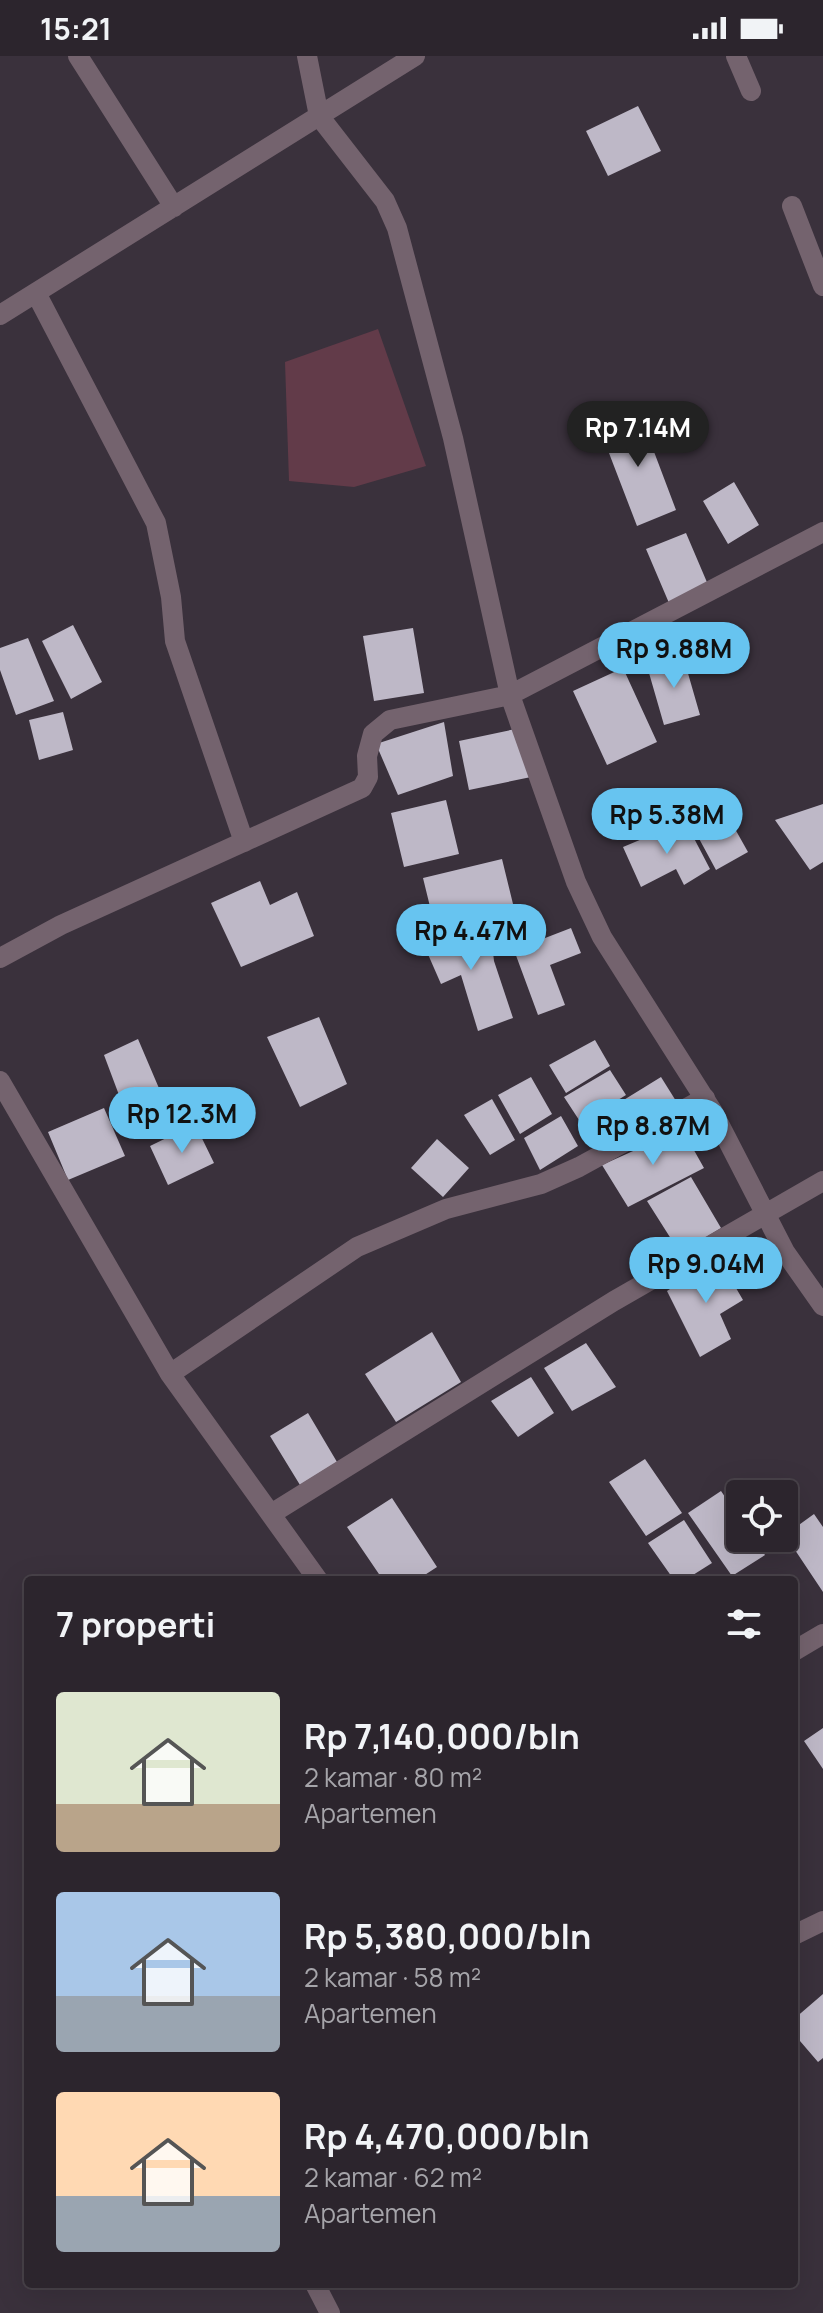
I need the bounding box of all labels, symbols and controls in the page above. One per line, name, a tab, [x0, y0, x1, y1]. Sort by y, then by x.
text: 15:21	[40, 8, 112, 49]
pin: Rp 7.14M	[555, 401, 721, 469]
text: Rp 7.14M	[585, 409, 691, 445]
pin: Rp 9.88M	[591, 622, 757, 690]
text: Rp 9.88M	[616, 630, 732, 666]
pin: Rp 5.38M	[584, 788, 750, 856]
text: Rp 5.38M	[610, 796, 724, 832]
pin: Rp 4.47M	[388, 904, 554, 972]
text: Rp 4.47M	[414, 912, 528, 948]
pin: Rp 12.3M	[99, 1087, 265, 1155]
text: Rp 12.3M	[127, 1095, 237, 1131]
pin: Rp 8.87M	[570, 1099, 736, 1167]
text: Rp 8.87M	[596, 1107, 710, 1143]
pin: Rp 9.04M	[623, 1237, 789, 1305]
text: Rp 9.04M	[647, 1245, 765, 1281]
map controls	[726, 1480, 798, 1552]
button: locate	[726, 1480, 798, 1552]
text: 7 properti	[56, 1601, 215, 1647]
icon: filters	[722, 1602, 766, 1646]
text: Rp 7,140,000/bln	[304, 1713, 580, 1759]
icon: home	[120, 1724, 216, 1820]
text: 2 kamar · 80 m²	[304, 1759, 482, 1795]
text: Apartemen	[304, 1795, 437, 1831]
text: Rp 5,380,000/bln	[304, 1913, 591, 1959]
icon: home	[120, 1924, 216, 2020]
text: 2 kamar · 58 m²	[304, 1959, 481, 1995]
text: Apartemen	[304, 1995, 437, 2031]
text: Rp 4,470,000/bln	[304, 2113, 590, 2159]
icon: home	[120, 2124, 216, 2220]
text: 2 kamar · 62 m²	[304, 2159, 482, 2195]
text: Apartemen	[304, 2195, 437, 2231]

